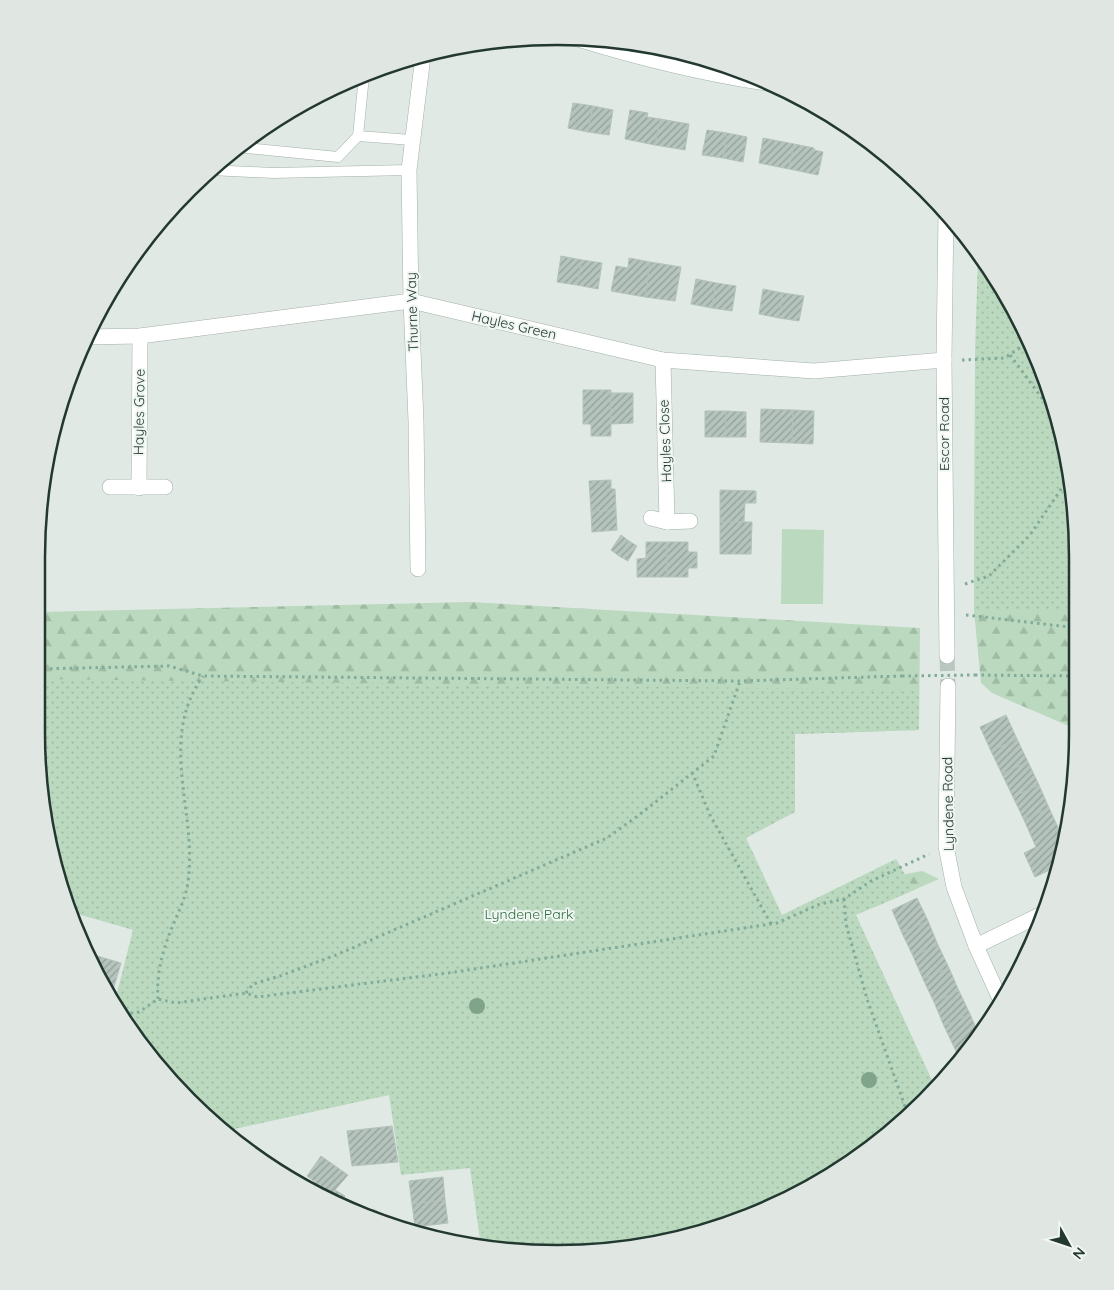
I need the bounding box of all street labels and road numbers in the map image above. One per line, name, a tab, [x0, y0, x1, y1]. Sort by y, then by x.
street label: Thurne Way	[402, 272, 422, 352]
street label: Hayles Green	[470, 306, 558, 344]
street label: Hayles Grove	[129, 369, 149, 455]
street label: Escor Road	[935, 397, 953, 471]
street label: Hayles Close	[655, 399, 675, 483]
street label: Lyndene Road	[938, 757, 958, 851]

